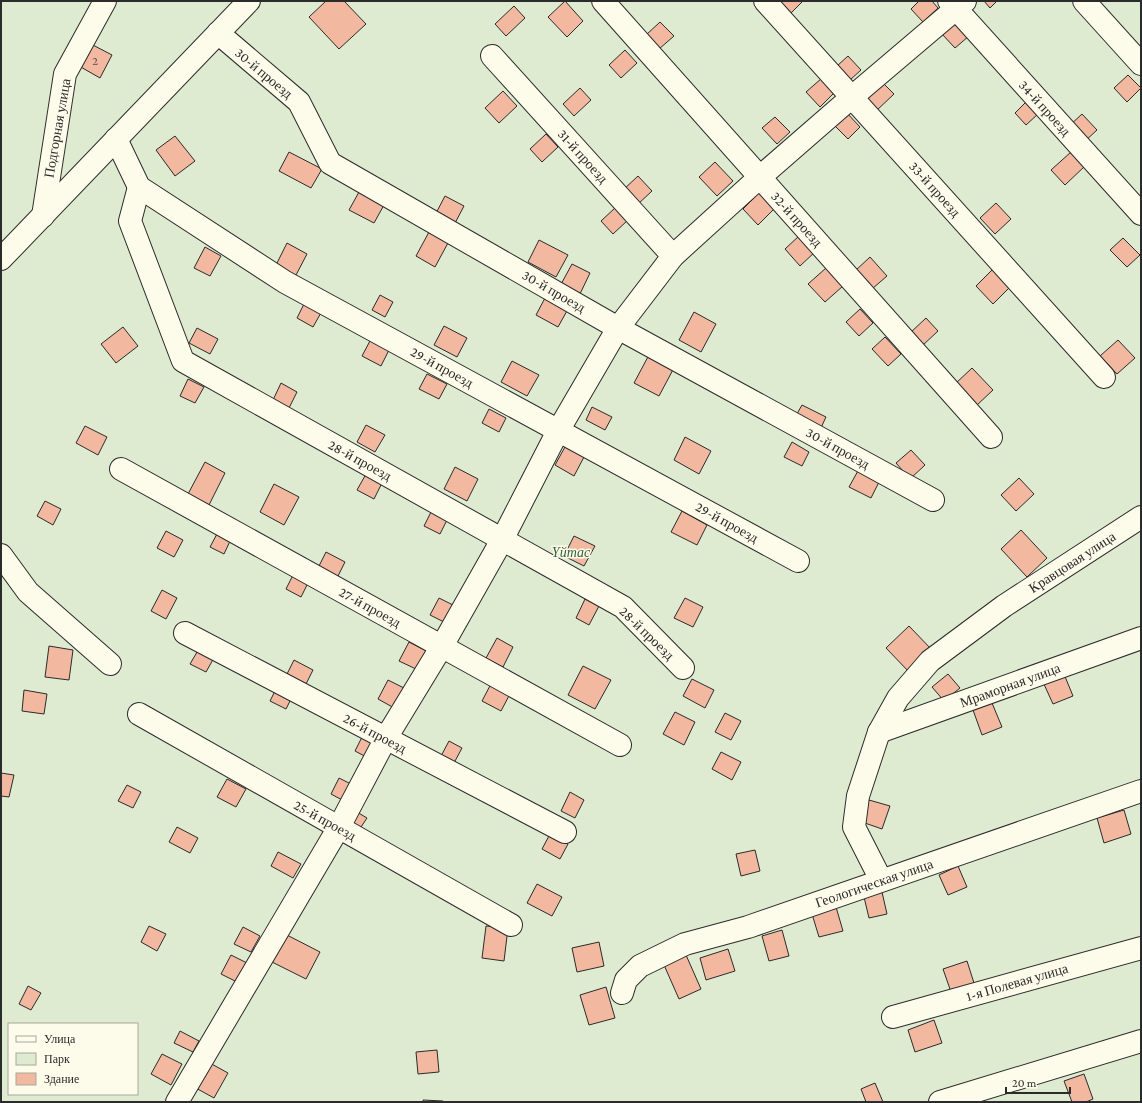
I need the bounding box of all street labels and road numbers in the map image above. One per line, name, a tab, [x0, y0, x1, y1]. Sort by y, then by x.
street label: 30-й проезд	[232, 44, 296, 102]
street label: Подгорная улица	[40, 76, 74, 179]
street label: 34-й проезд	[1016, 77, 1074, 139]
street label: 31-й проезд	[555, 126, 611, 186]
street label: 33-й проезд	[906, 158, 964, 220]
street label: 32-й проезд	[768, 188, 826, 250]
street label: 30-й проезд	[520, 267, 588, 315]
street label: 29-й проезд	[408, 343, 476, 391]
street label: 30-й проезд	[803, 424, 873, 472]
street label: 28-й проезд	[326, 436, 394, 484]
street label: 29-й проезд	[693, 498, 761, 546]
street label: Кравцовая улица	[1026, 528, 1119, 596]
street label: 27-й проезд	[336, 583, 404, 631]
street label: 28-й проезд	[616, 603, 678, 663]
street label: Мраморная улица	[958, 659, 1063, 711]
street label: 26-й проезд	[341, 710, 409, 756]
street label: 25-й проезд	[291, 796, 359, 844]
street label: Геологическая улица	[813, 855, 936, 911]
street label: 1-я Полевая улица	[964, 960, 1071, 1004]

